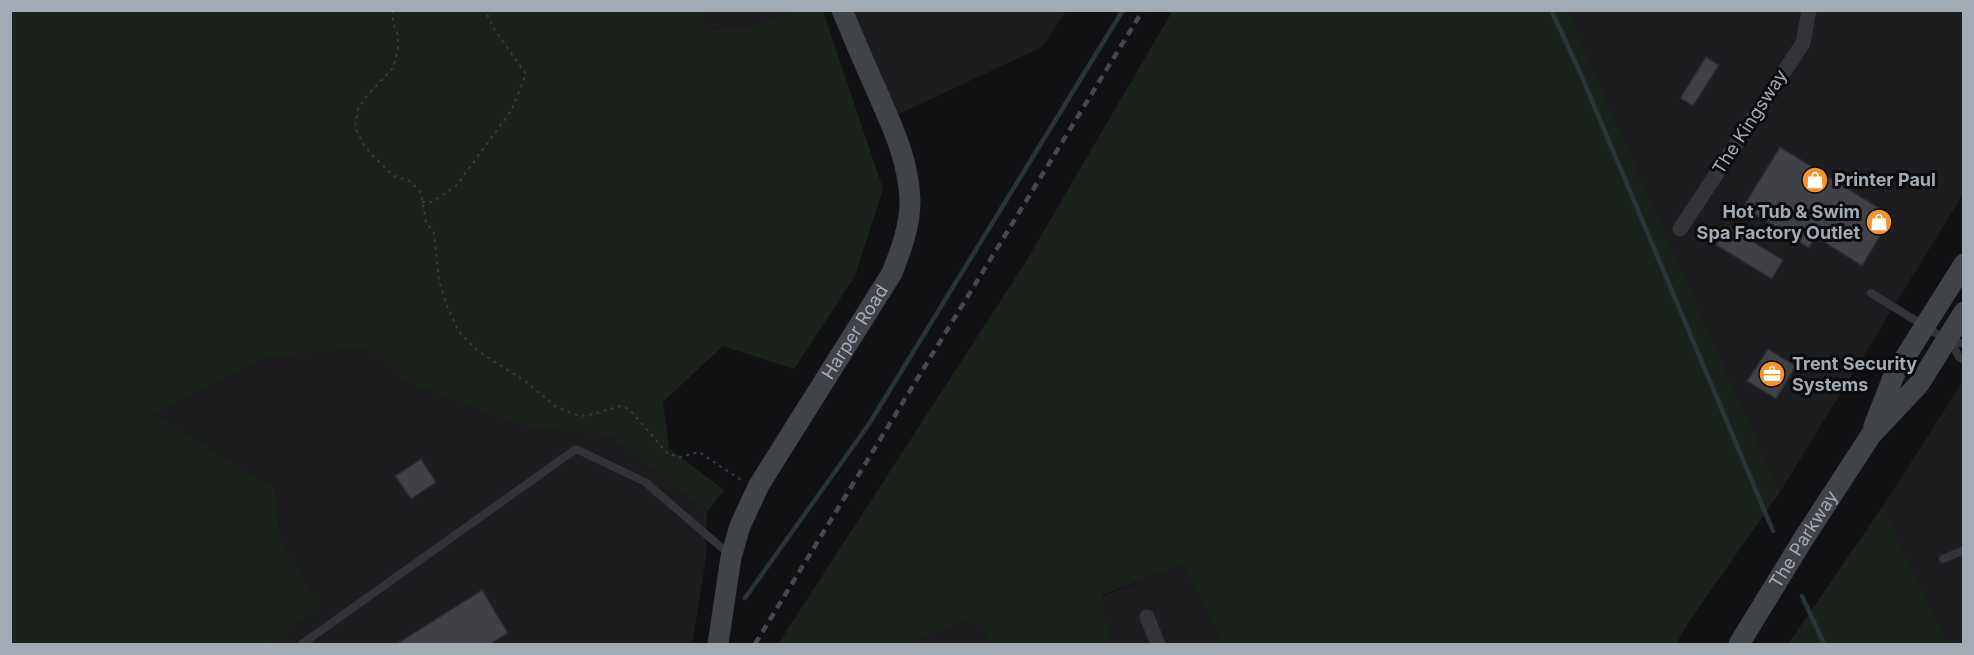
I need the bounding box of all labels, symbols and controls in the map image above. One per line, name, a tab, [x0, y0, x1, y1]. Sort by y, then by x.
street label: The Kingsway	[1708, 66, 1791, 178]
shop icon: Printer Paul	[1800, 165, 1830, 195]
place label: Printer Paul	[1834, 169, 1936, 190]
place label: Hot Tub & Swim Spa Factory Outlet	[1697, 201, 1860, 243]
shop icon: Hot Tub & Swim Spa Factory Outlet	[1864, 207, 1894, 237]
street label: Harper Road	[817, 281, 892, 383]
place label: Trent Security Systems	[1792, 353, 1917, 395]
office icon: Trent Security Systems	[1757, 359, 1787, 389]
street label: The Parkway	[1765, 487, 1842, 592]

